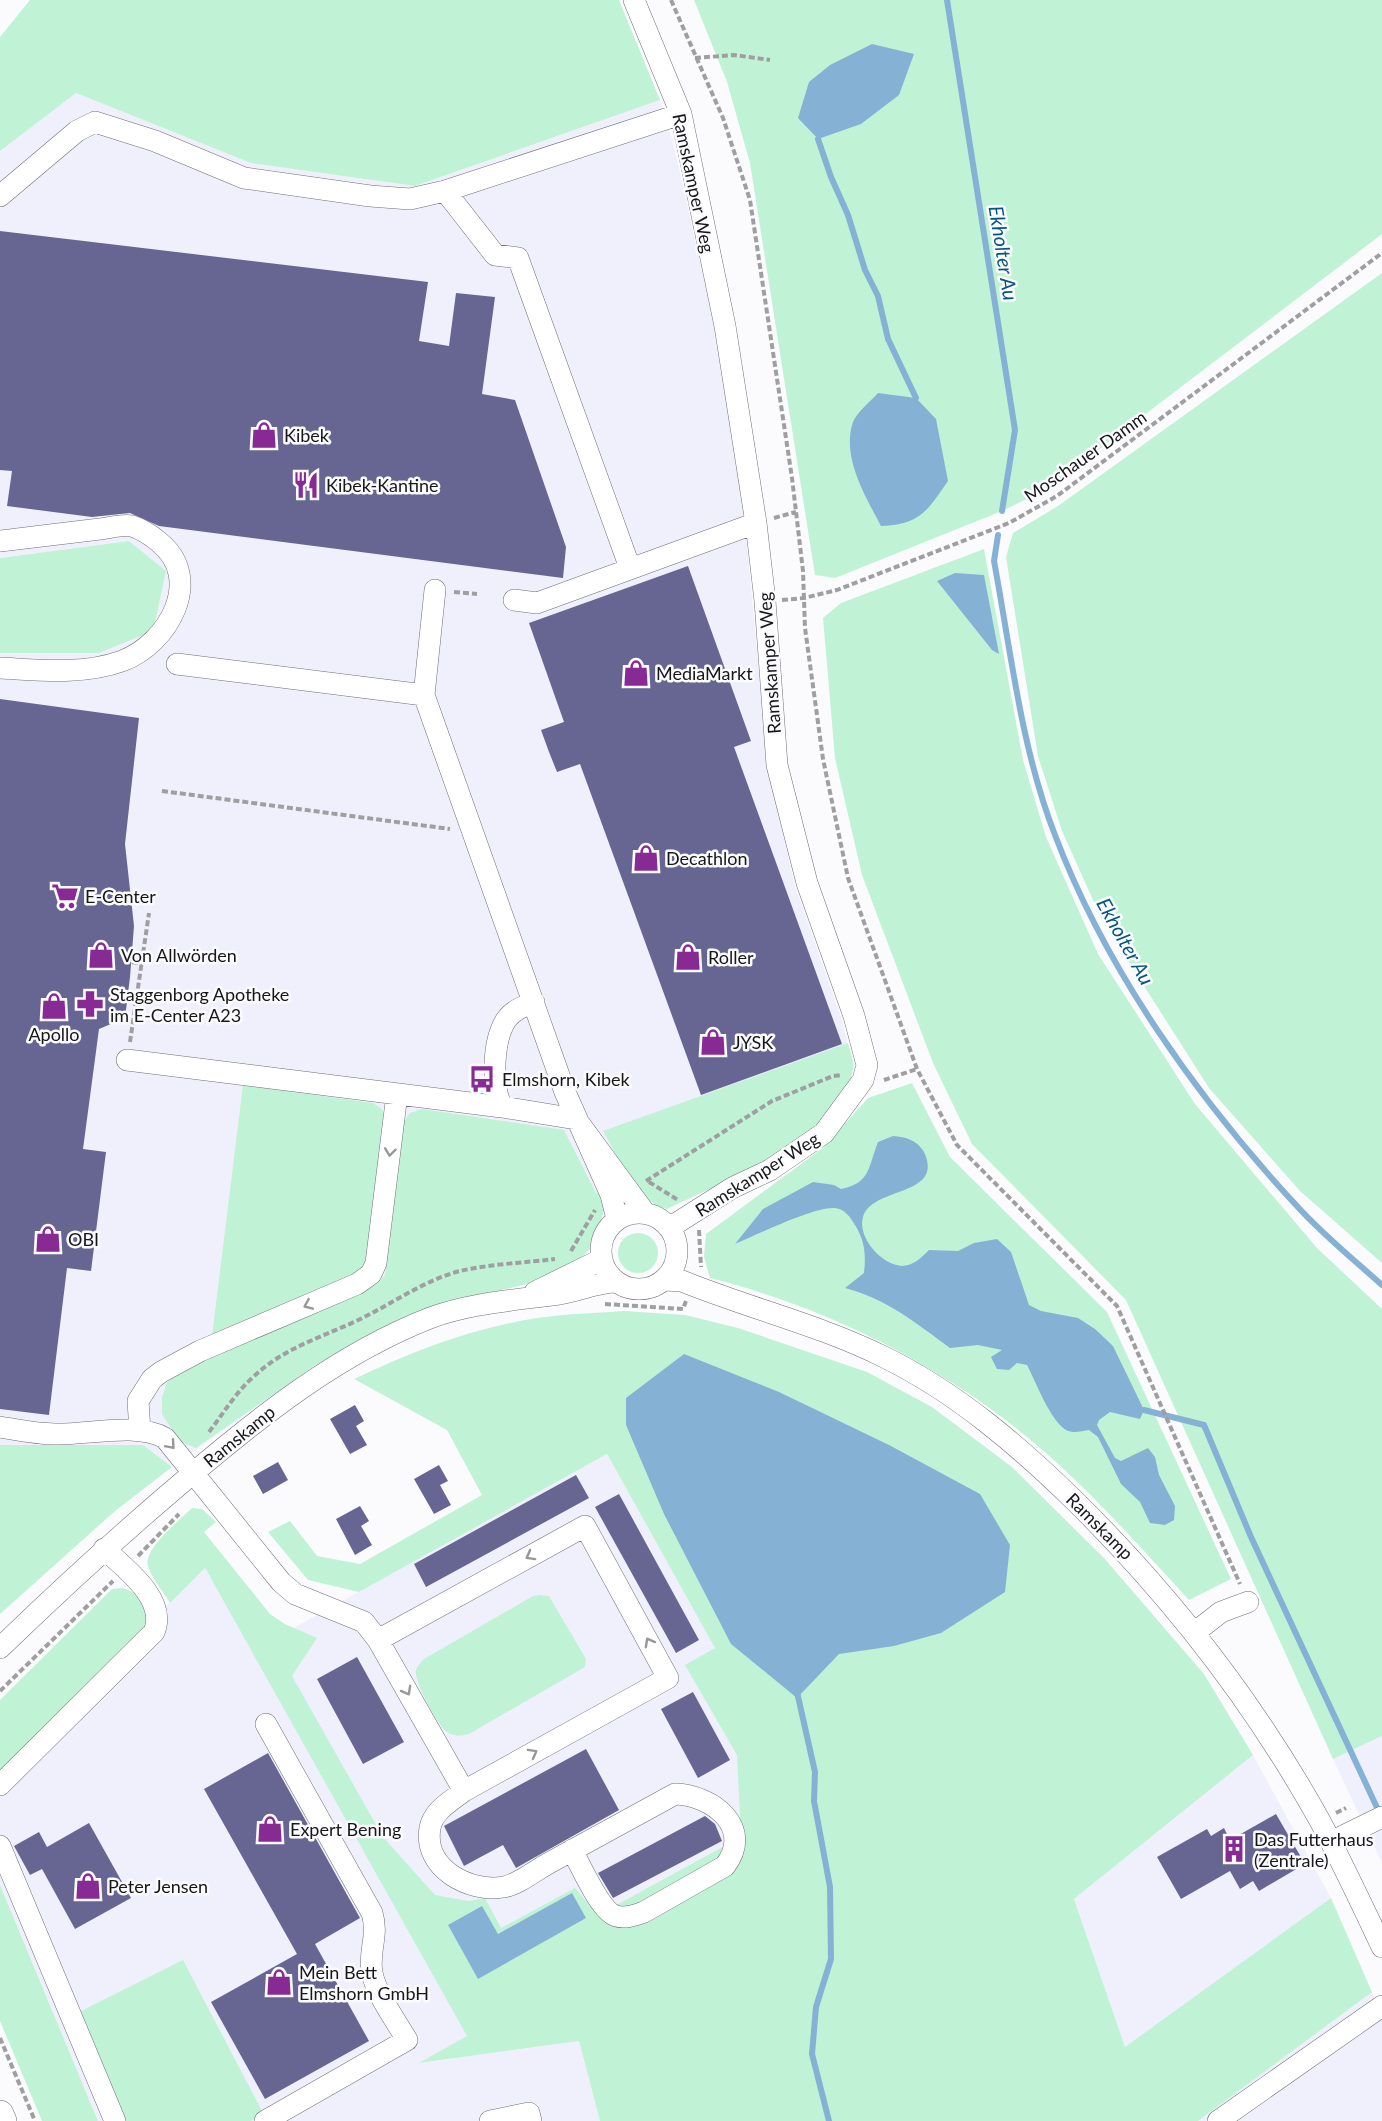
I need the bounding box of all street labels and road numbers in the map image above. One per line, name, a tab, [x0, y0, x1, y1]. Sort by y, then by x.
street label: Ramskamper Weg	[668, 111, 720, 255]
street label: Moschauer Damm	[1020, 406, 1150, 506]
street label: Ramskamper Weg	[753, 591, 785, 735]
street label: Ramskamper Weg	[691, 1127, 823, 1221]
street label: Ramskamp	[199, 1400, 279, 1472]
street label: Ramskamp	[1062, 1488, 1138, 1564]

